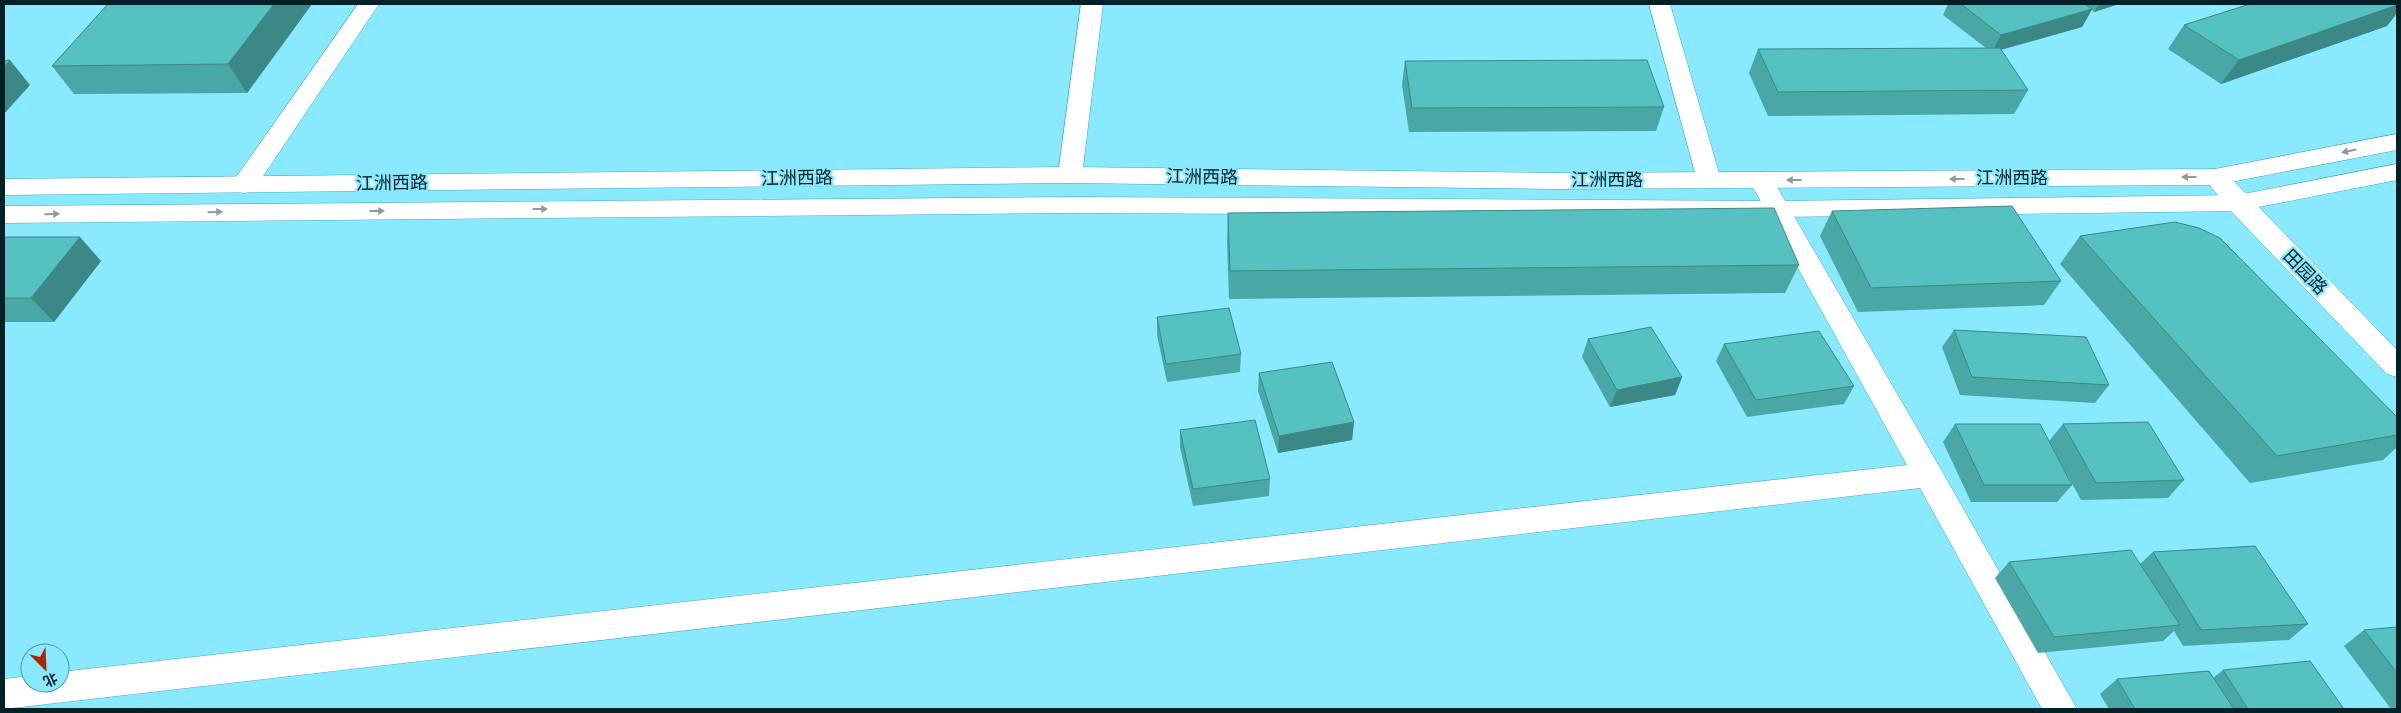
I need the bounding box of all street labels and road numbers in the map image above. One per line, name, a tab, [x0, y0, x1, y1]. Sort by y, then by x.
street label: 江洲西路	[1166, 166, 1238, 188]
street label: 江洲西路	[761, 167, 833, 189]
street label: 江洲西路	[1976, 168, 2048, 188]
street label: 江洲西路	[1571, 170, 1643, 190]
street label: 江洲西路	[356, 172, 428, 194]
street label: 田园路	[2279, 246, 2331, 298]

